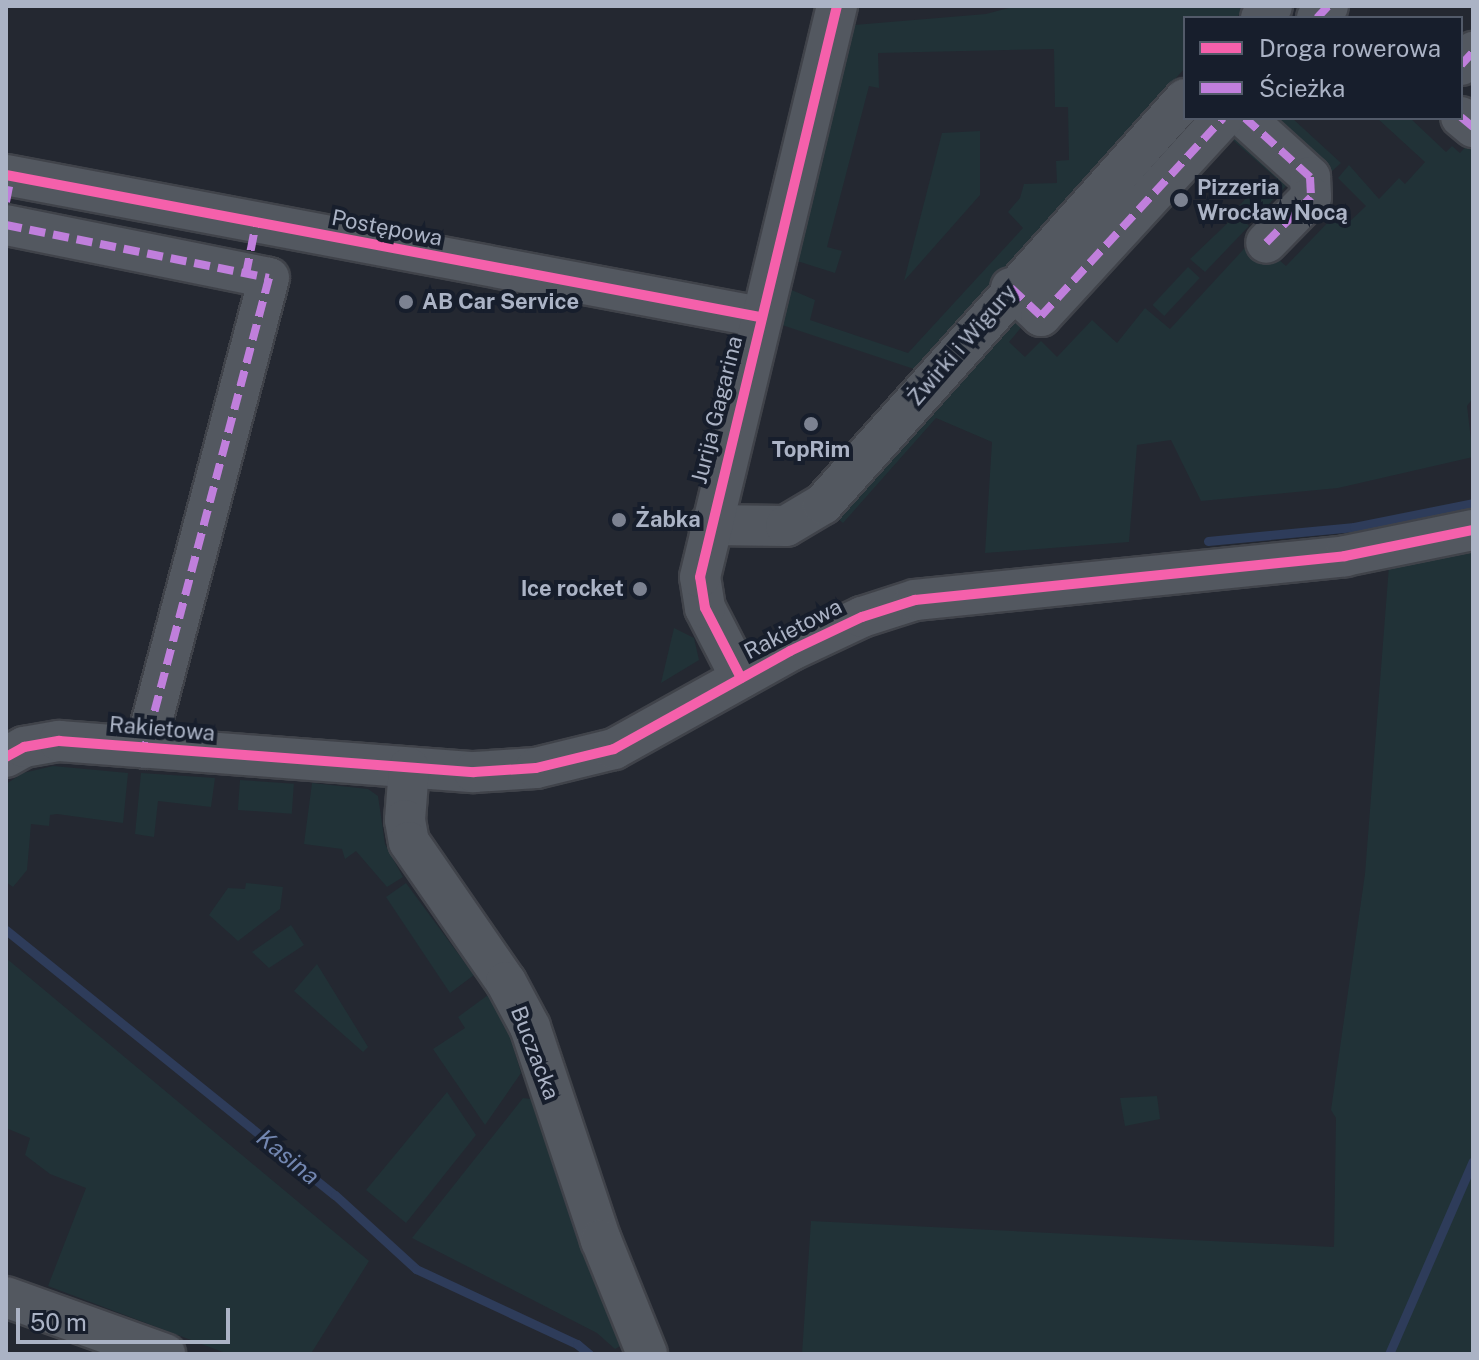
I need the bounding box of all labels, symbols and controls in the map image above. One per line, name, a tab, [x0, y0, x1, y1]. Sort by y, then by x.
legend	[1183, 16, 1463, 120]
text: Droga rowerowa	[1259, 34, 1441, 62]
text: Ścieżka	[1259, 74, 1345, 102]
place label: Pizzeria Wrocław Nocą	[1197, 174, 1348, 226]
marker: Pizzeria Wrocław Nocą	[1172, 191, 1190, 209]
street label: Postępowa	[329, 204, 445, 252]
street label: Żwirki i Wigury	[902, 279, 1022, 411]
place label: AB Car Service	[422, 289, 579, 315]
marker: AB Car Service	[397, 293, 415, 311]
street label: Jurija Gagarina	[686, 333, 748, 487]
marker: TopRim	[802, 415, 820, 433]
place label: TopRim	[772, 437, 850, 463]
place label: Żabka	[635, 507, 701, 533]
marker: Żabka	[610, 511, 628, 529]
place label: Ice rocket	[521, 576, 624, 602]
marker: Ice rocket	[631, 580, 649, 598]
street label: Rakietowa	[740, 593, 846, 665]
street label: Rakietowa	[108, 711, 216, 747]
street label: Buczacka	[505, 1002, 565, 1104]
water label: Kasina	[251, 1123, 325, 1191]
scale bar	[20, 1292, 234, 1342]
text: 50 m	[30, 1308, 87, 1336]

